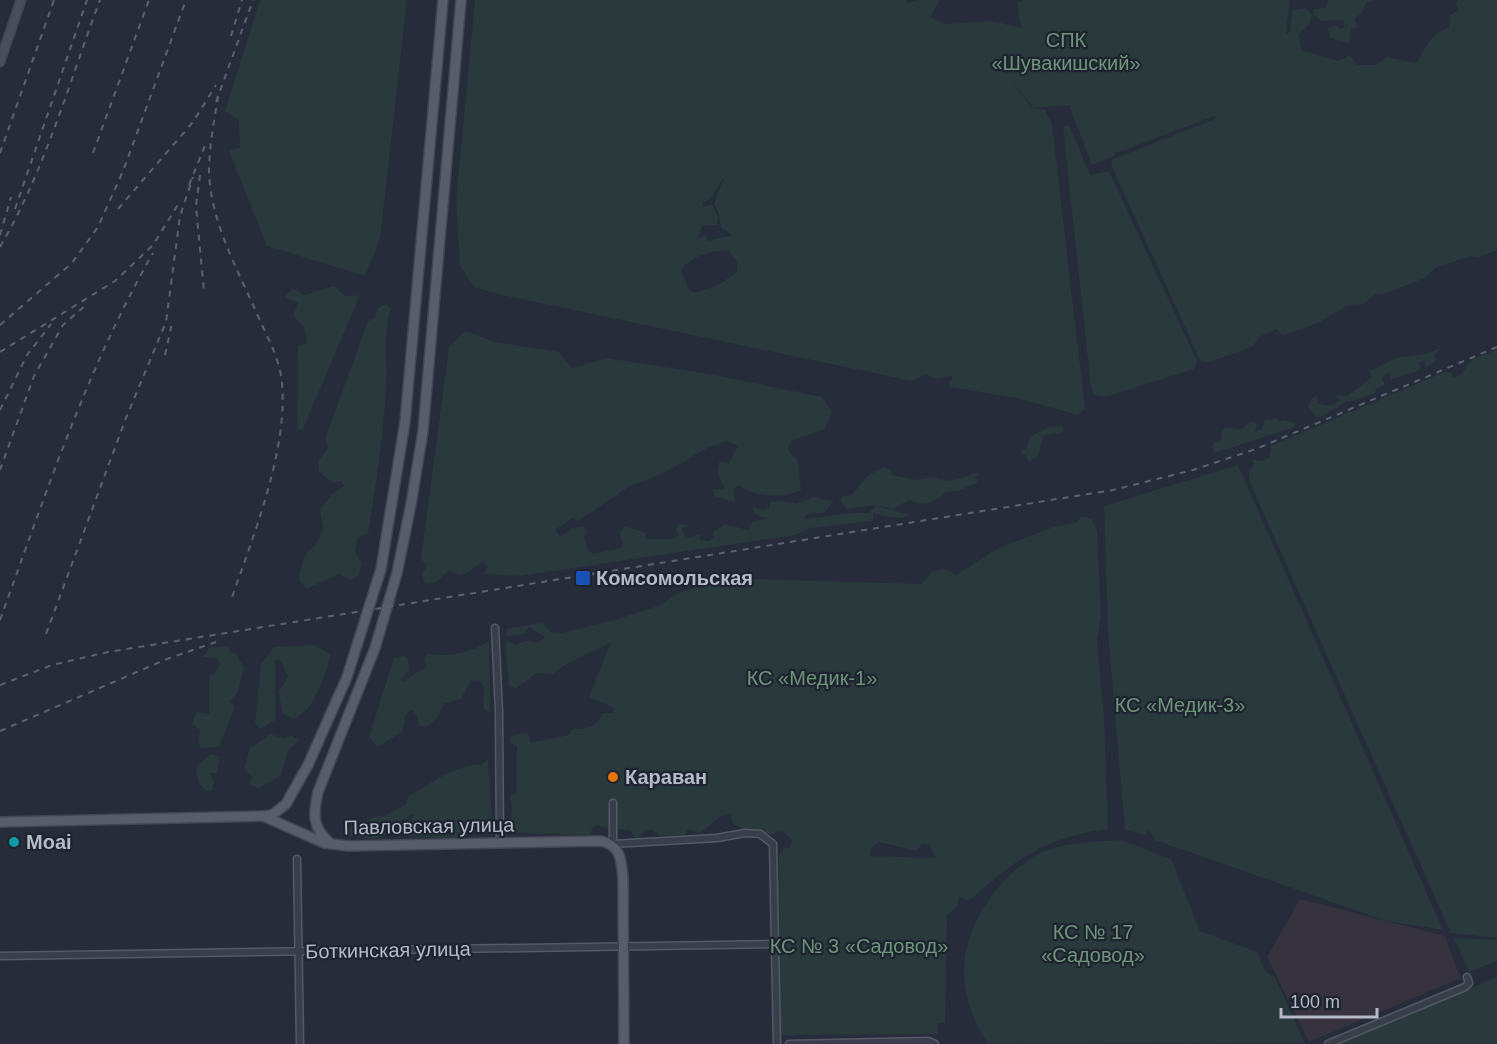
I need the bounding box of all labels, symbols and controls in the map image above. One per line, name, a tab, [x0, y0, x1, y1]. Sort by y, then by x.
park label: СПК «Шувакишский»	[991, 29, 1141, 74]
place label: Комсомольская	[596, 567, 753, 589]
marker: Комсомольская	[574, 569, 592, 587]
park label: КС «Медик-1»	[747, 667, 877, 689]
park label: КС «Медик-3»	[1115, 694, 1245, 716]
place label: Караван	[625, 766, 707, 788]
marker: Караван	[606, 770, 620, 784]
street label: Павловская улица	[343, 813, 515, 838]
place label: Moai	[26, 831, 72, 853]
marker: Moai	[7, 835, 21, 849]
park label: КС № 17 «Садовод»	[1041, 921, 1145, 966]
park label: КС № 3 «Садовод»	[770, 935, 948, 957]
street label: Боткинская улица	[305, 938, 472, 962]
scale bar	[1281, 981, 1377, 1019]
text: 100 m	[1290, 992, 1340, 1012]

